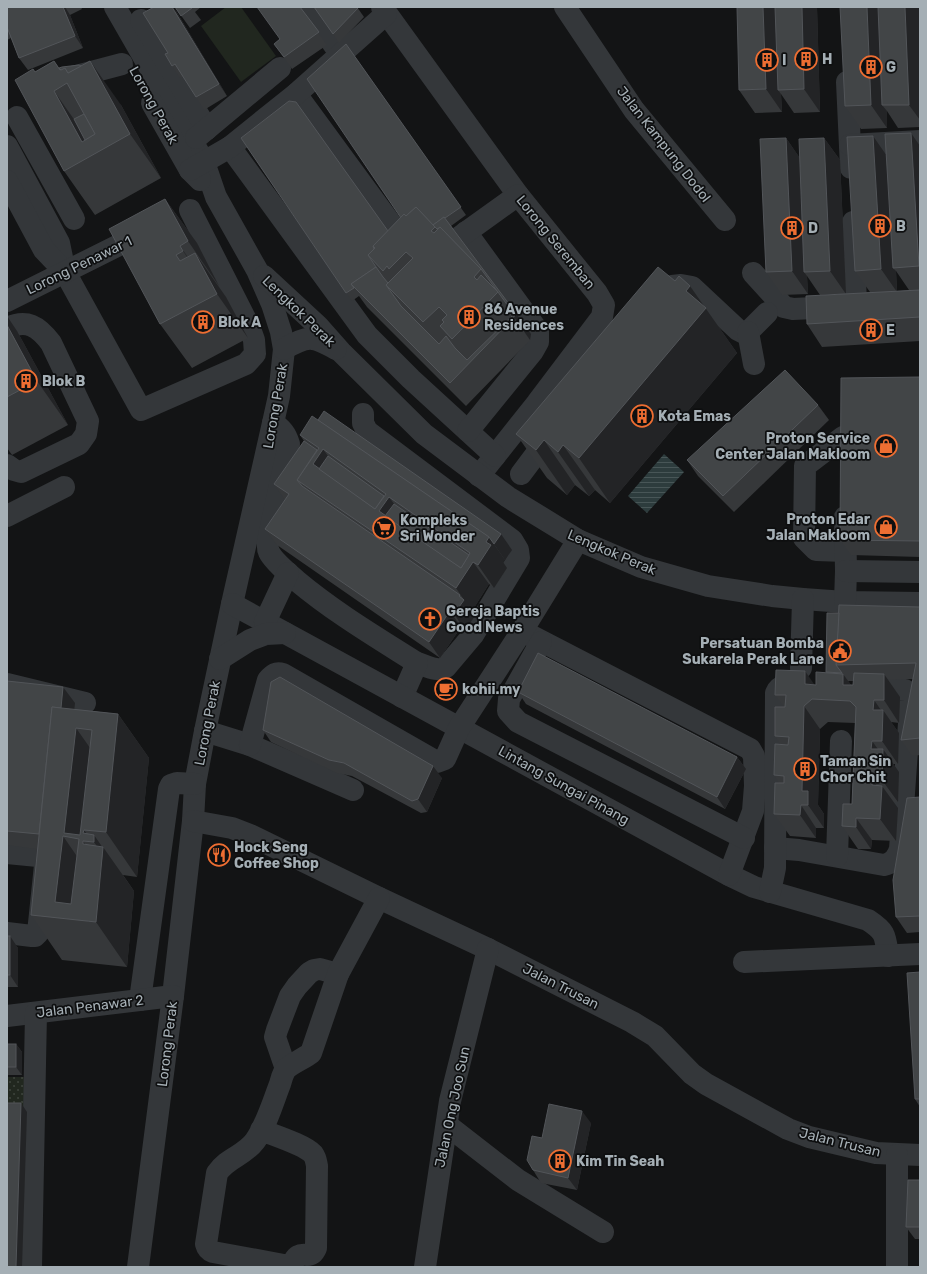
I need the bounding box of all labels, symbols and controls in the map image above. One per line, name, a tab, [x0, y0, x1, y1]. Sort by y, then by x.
building icon: H	[793, 46, 819, 72]
building icon: I	[754, 47, 780, 73]
place label: H	[822, 51, 832, 68]
place label: I	[782, 52, 787, 69]
building icon: G	[858, 54, 884, 80]
place label: G	[886, 59, 896, 76]
street label: Lorong Perak	[125, 63, 182, 148]
street label: Jalan Kampung Dodol	[613, 83, 714, 206]
street label: Lorong Seremban	[513, 192, 599, 293]
building icon: B	[867, 213, 893, 239]
building icon: D	[779, 215, 805, 241]
place label: B	[896, 218, 906, 235]
place label: D	[808, 220, 818, 237]
street label: Lorong Penawar 1	[24, 233, 135, 298]
street label: Lengkok Perak	[259, 272, 339, 351]
place label: 86 Avenue Residences	[484, 301, 564, 334]
building icon: 86 Avenue Residences	[456, 304, 482, 330]
building icon: Blok A	[190, 309, 216, 335]
place label: Blok A	[218, 314, 261, 331]
building icon: E	[858, 317, 884, 343]
place label: E	[886, 322, 895, 339]
street label: Lorong Perak	[260, 361, 291, 450]
building icon: Blok B	[13, 368, 39, 394]
place label: Blok B	[42, 373, 86, 390]
building icon: Kota Emas	[629, 403, 655, 429]
place label: Kota Emas	[658, 408, 731, 425]
place label: Proton Service Center Jalan Makloom	[715, 430, 870, 463]
shop icon: Proton Service Center Jalan Makloom	[873, 433, 899, 459]
place label: Proton Edar Jalan Makloom	[766, 511, 871, 544]
place label: Kompleks Sri Wonder	[400, 512, 476, 545]
shop icon: Proton Edar Jalan Makloom	[873, 514, 899, 540]
supermarket icon: Kompleks Sri Wonder	[371, 515, 397, 541]
street label: Lengkok Perak	[565, 526, 659, 579]
place label: Gereja Baptis Good News	[446, 603, 540, 636]
church icon: Gereja Baptis Good News	[417, 606, 443, 632]
place label: Persatuan Bomba Sukarela Perak Lane	[682, 635, 824, 668]
public building icon: Persatuan Bomba Sukarela Perak Lane	[827, 638, 853, 664]
cafe icon: kohii.my	[433, 676, 459, 702]
street label: Lorong Perak	[191, 678, 224, 767]
place label: kohii.my	[462, 681, 521, 698]
street label: Lintang Sungai Pinang	[495, 742, 632, 829]
place label: Taman Sin Chor Chit	[820, 753, 891, 786]
building icon: Taman Sin Chor Chit	[792, 756, 818, 782]
place label: Hock Seng Coffee Shop	[234, 839, 319, 872]
restaurant icon: Hock Seng Coffee Shop	[206, 842, 232, 868]
street label: Jalan Trusan	[520, 960, 602, 1013]
street label: Jalan Penawar 2	[35, 991, 145, 1022]
street label: Lorong Perak	[154, 1000, 181, 1088]
street label: Jalan Ong Joo Sun	[431, 1045, 474, 1169]
street label: Jalan Trusan	[797, 1124, 882, 1161]
building icon: Kim Tin Seah	[547, 1148, 573, 1174]
place label: Kim Tin Seah	[576, 1153, 664, 1170]

